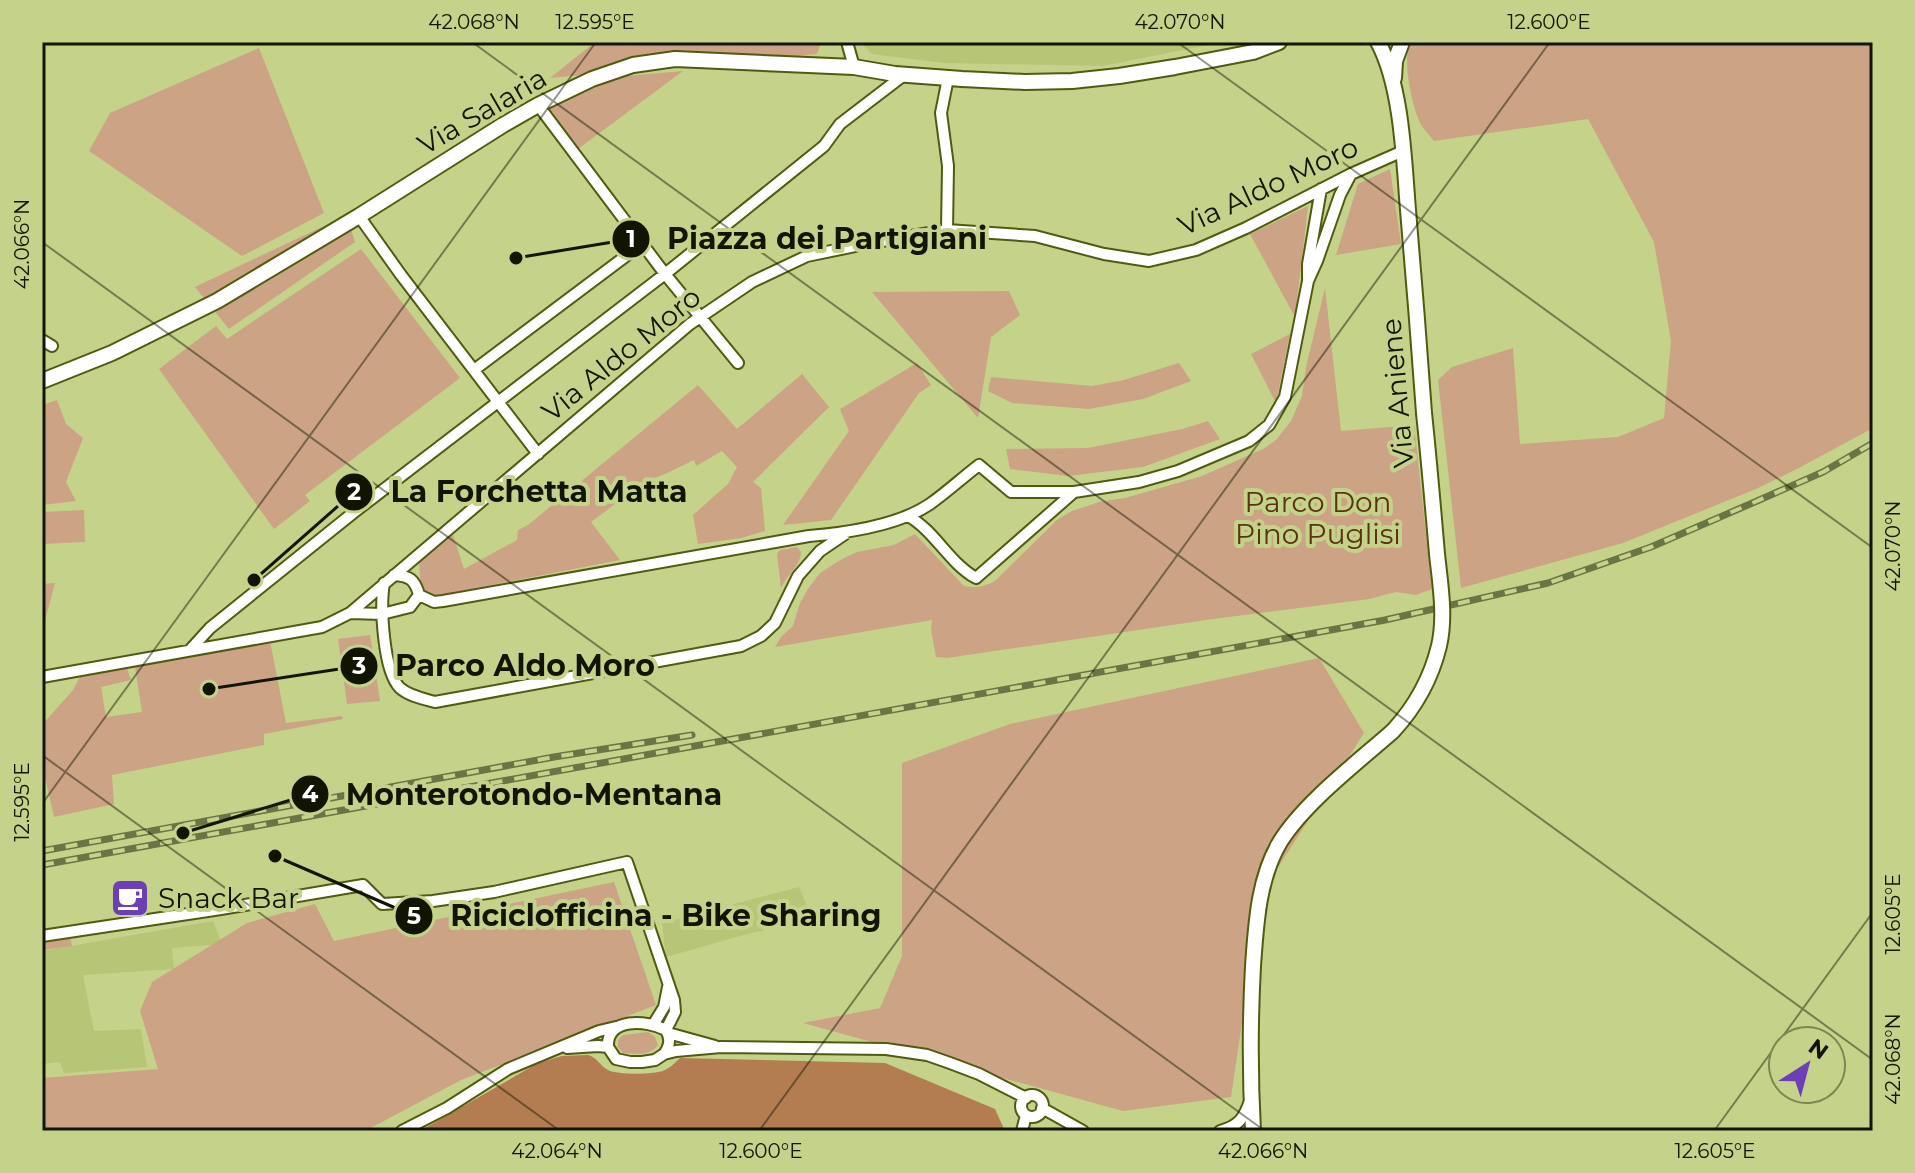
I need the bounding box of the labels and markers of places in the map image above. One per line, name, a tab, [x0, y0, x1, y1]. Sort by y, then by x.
callout: Piazza dei Partigiani	[611, 212, 1003, 266]
callout: La Forchetta Matta	[334, 465, 703, 519]
callout: Parco Aldo Moro	[339, 639, 671, 693]
callout: Monterotondo-Mentana	[290, 767, 738, 821]
cafe icon: Snack Bar	[109, 877, 151, 919]
place label: Snack Bar	[158, 881, 299, 915]
callout: Riciclofficina - Bike Sharing	[394, 889, 898, 943]

